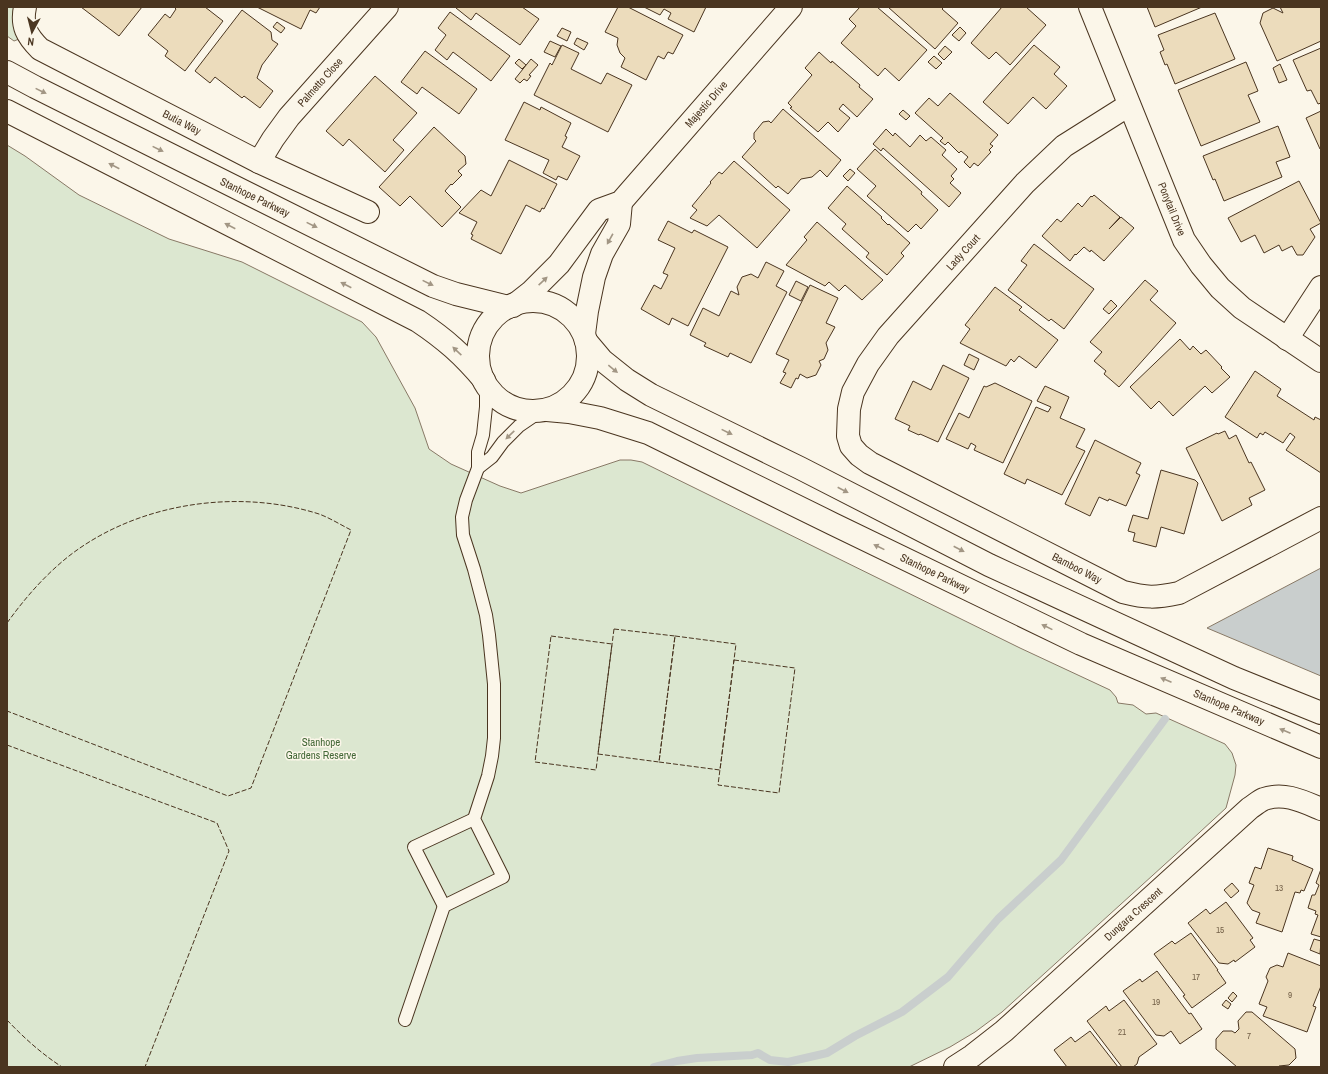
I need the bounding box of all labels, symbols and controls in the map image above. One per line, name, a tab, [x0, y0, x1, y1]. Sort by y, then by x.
north arrow	[12, 12, 52, 52]
text: N	[27, 35, 35, 49]
street label: Palmetto Close	[294, 55, 346, 109]
street label: Majestic Drive	[682, 78, 730, 130]
one-way arrow	[36, 88, 47, 94]
street label: Butia Way	[160, 106, 204, 138]
one-way arrow	[152, 146, 163, 152]
one-way arrow	[109, 163, 120, 170]
street label: Stanhope Parkway	[218, 174, 293, 220]
street label: Ponytail Drive	[1155, 180, 1189, 238]
one-way arrow	[224, 222, 236, 229]
one-way arrow	[306, 222, 317, 228]
street label: Lady Court	[943, 231, 983, 273]
one-way arrow	[607, 233, 614, 245]
one-way arrow	[538, 276, 548, 286]
one-way arrow	[422, 280, 434, 286]
one-way arrow	[340, 281, 352, 288]
one-way arrow	[452, 346, 462, 356]
one-way arrow	[608, 365, 619, 373]
one-way arrow	[721, 429, 732, 435]
one-way arrow	[505, 430, 515, 440]
one-way arrow	[837, 487, 849, 493]
one-way arrow	[874, 544, 885, 550]
one-way arrow	[953, 546, 964, 553]
street label: Stanhope Parkway	[898, 550, 973, 596]
street label: Bamboo Way	[1050, 550, 1105, 587]
one-way arrow	[1041, 624, 1053, 630]
one-way arrow	[1160, 677, 1171, 683]
street label: Stanhope Parkway	[1191, 686, 1267, 728]
one-way arrow	[1279, 728, 1291, 734]
park label: Stanhope Gardens Reserve	[286, 735, 356, 762]
house number: 13	[1275, 882, 1283, 894]
street label: Dungara Crescent	[1101, 884, 1165, 944]
house number: 15	[1216, 924, 1224, 936]
house number: 17	[1192, 971, 1200, 983]
house number: 9	[1288, 989, 1292, 1001]
house number: 19	[1152, 996, 1160, 1008]
house number: 21	[1118, 1026, 1126, 1038]
house number: 7	[1247, 1030, 1251, 1042]

